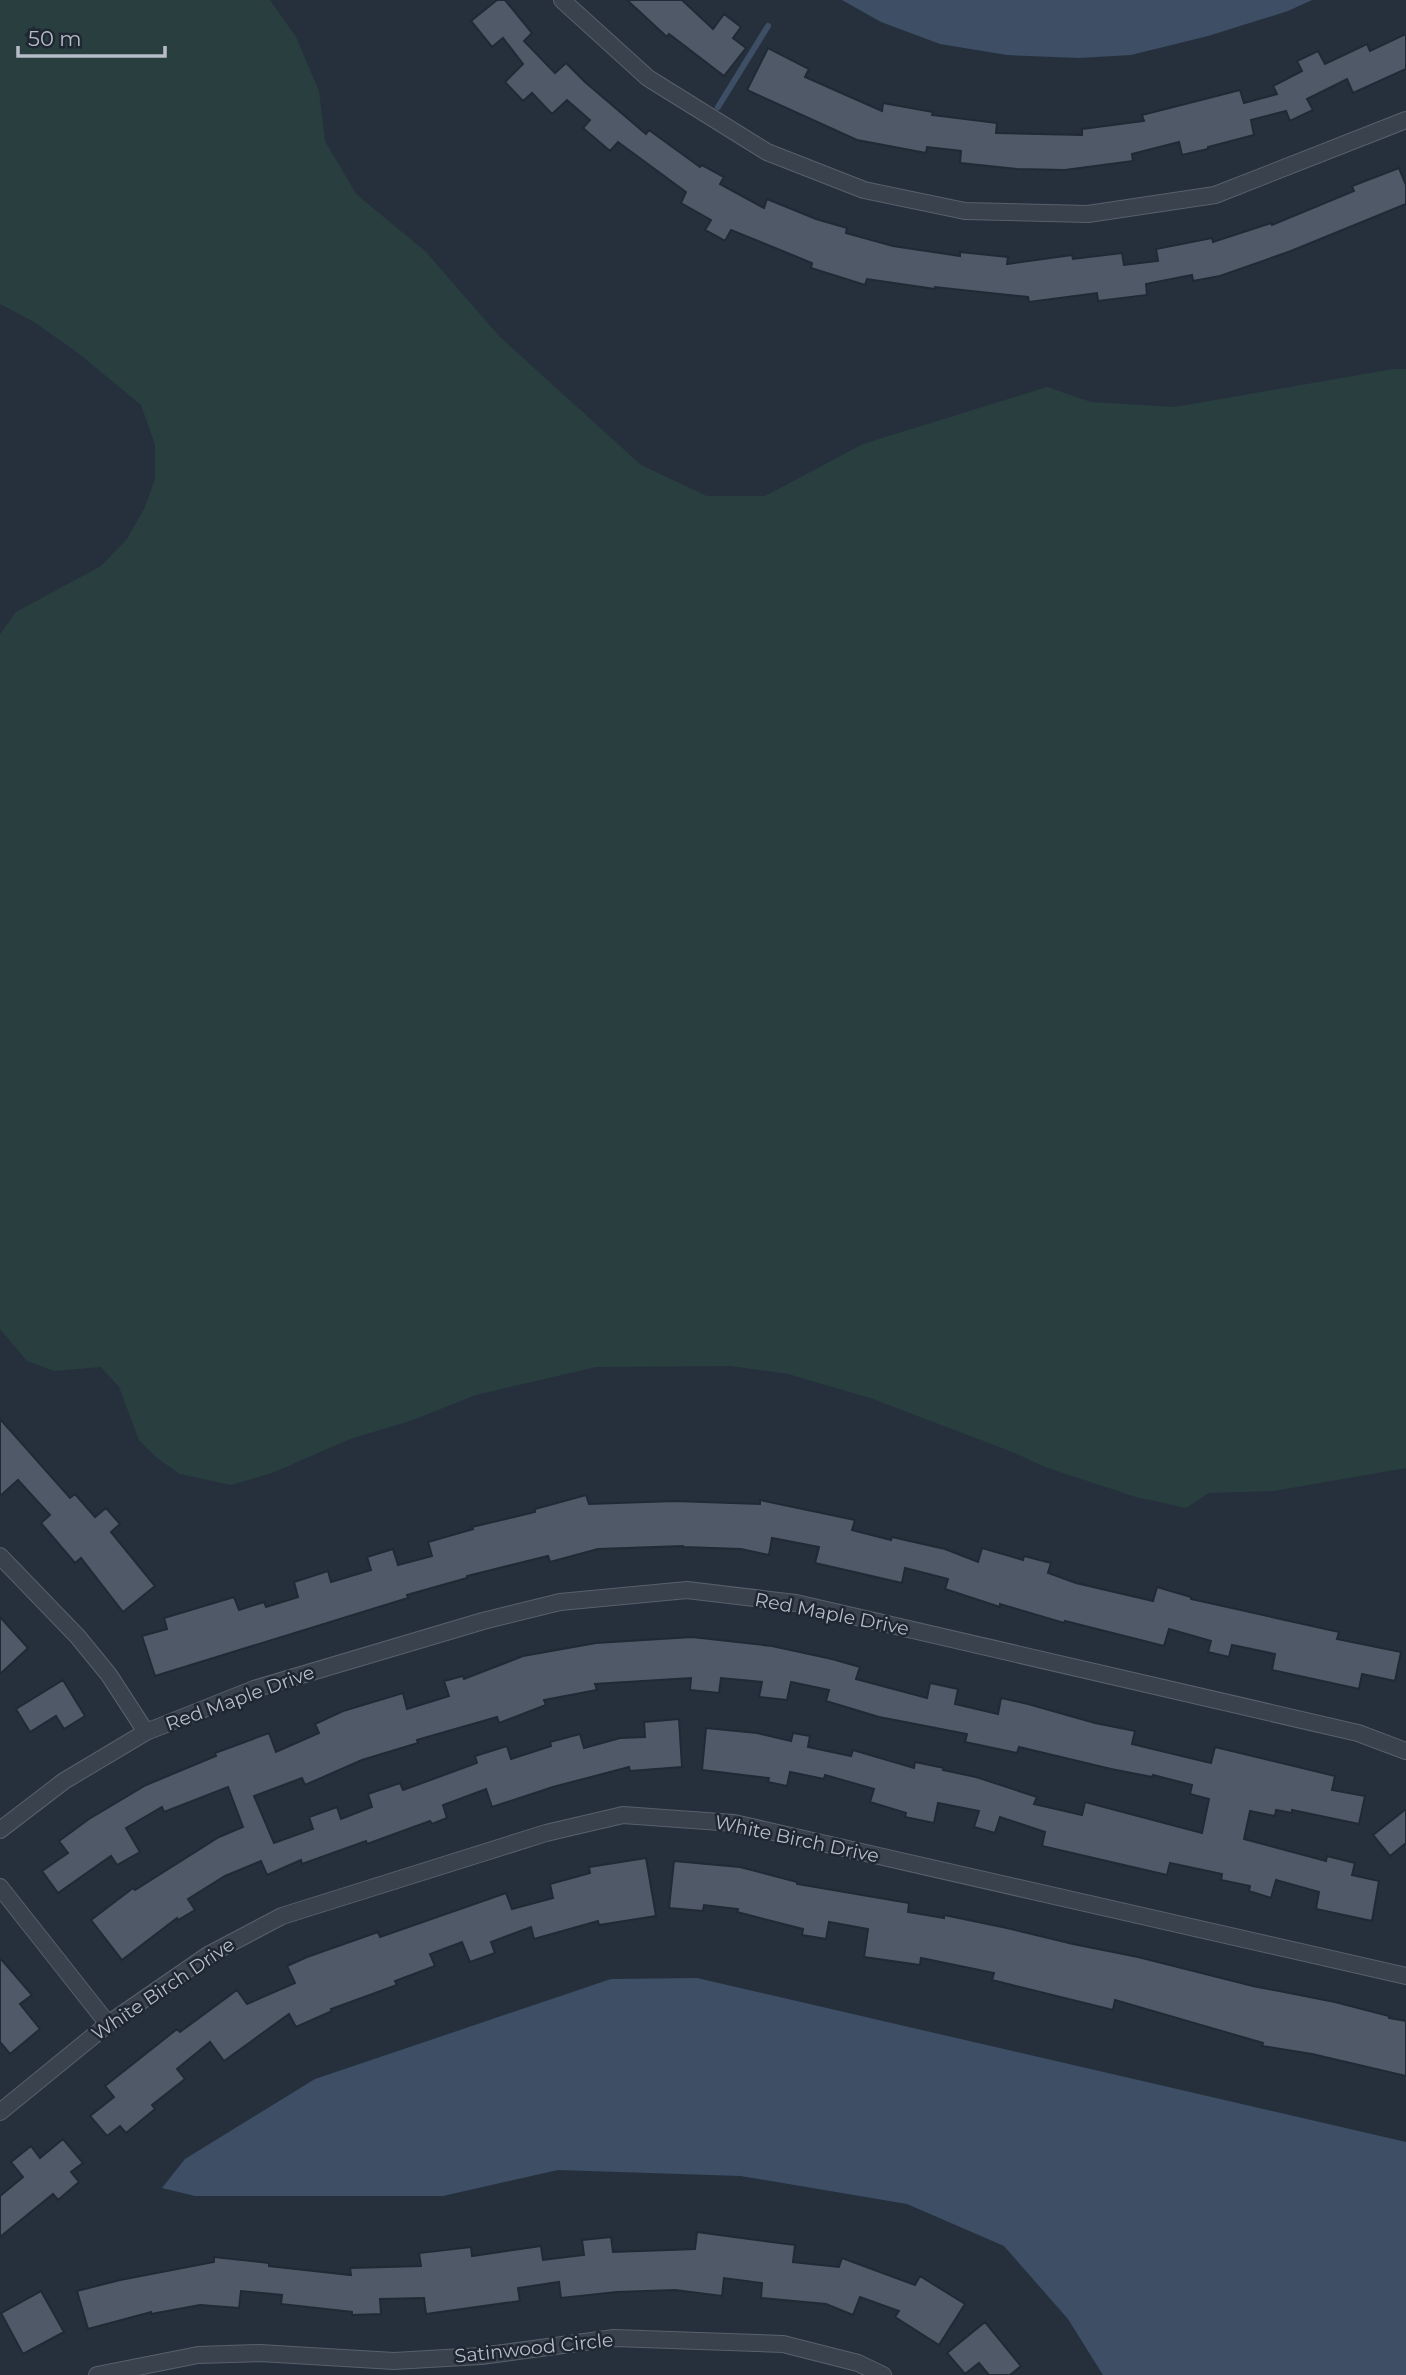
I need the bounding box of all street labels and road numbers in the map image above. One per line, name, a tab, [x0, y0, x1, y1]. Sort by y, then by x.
street label: Red Maple Drive	[753, 1588, 911, 1640]
street label: Red Maple Drive	[162, 1660, 318, 1736]
street label: White Birch Drive	[713, 1810, 881, 1868]
street label: White Birch Drive	[87, 1933, 239, 2045]
street label: Satinwood Circle	[453, 2328, 615, 2368]

